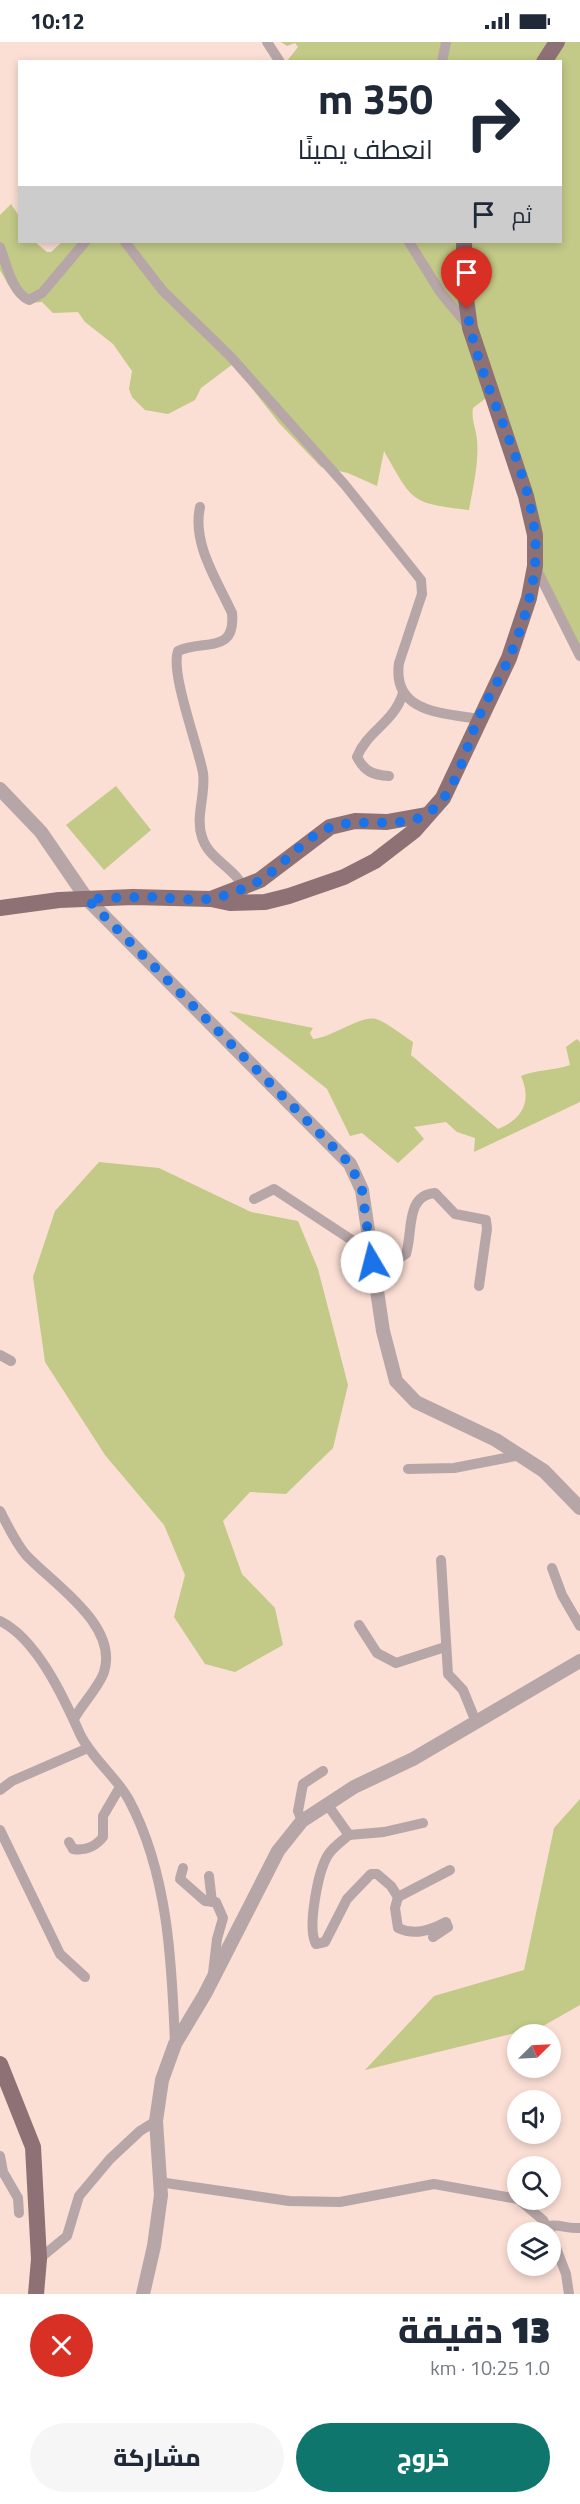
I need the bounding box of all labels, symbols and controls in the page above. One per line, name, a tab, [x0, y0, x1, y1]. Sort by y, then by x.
text: 10:12	[30, 4, 85, 38]
text: 350 m	[318, 66, 433, 130]
icon: right	[454, 84, 532, 162]
text: انعطف يمينًا	[297, 128, 433, 169]
icon: arrive	[467, 198, 500, 231]
text: ثم	[512, 198, 532, 232]
pin	[441, 247, 492, 309]
icon: arrive	[450, 256, 483, 289]
position arrow	[340, 1230, 404, 1294]
north arrow	[507, 2024, 561, 2078]
map controls	[507, 2024, 561, 2276]
button: sound	[507, 2090, 561, 2144]
button: search	[507, 2156, 561, 2210]
button: layers	[507, 2222, 561, 2276]
text: 13 دقيقة	[398, 2302, 550, 2357]
button: close	[30, 2314, 93, 2377]
text: 1.0 km · 10:25	[430, 2352, 550, 2383]
button: مشاركة	[30, 2423, 284, 2492]
button: خروج	[296, 2423, 550, 2492]

